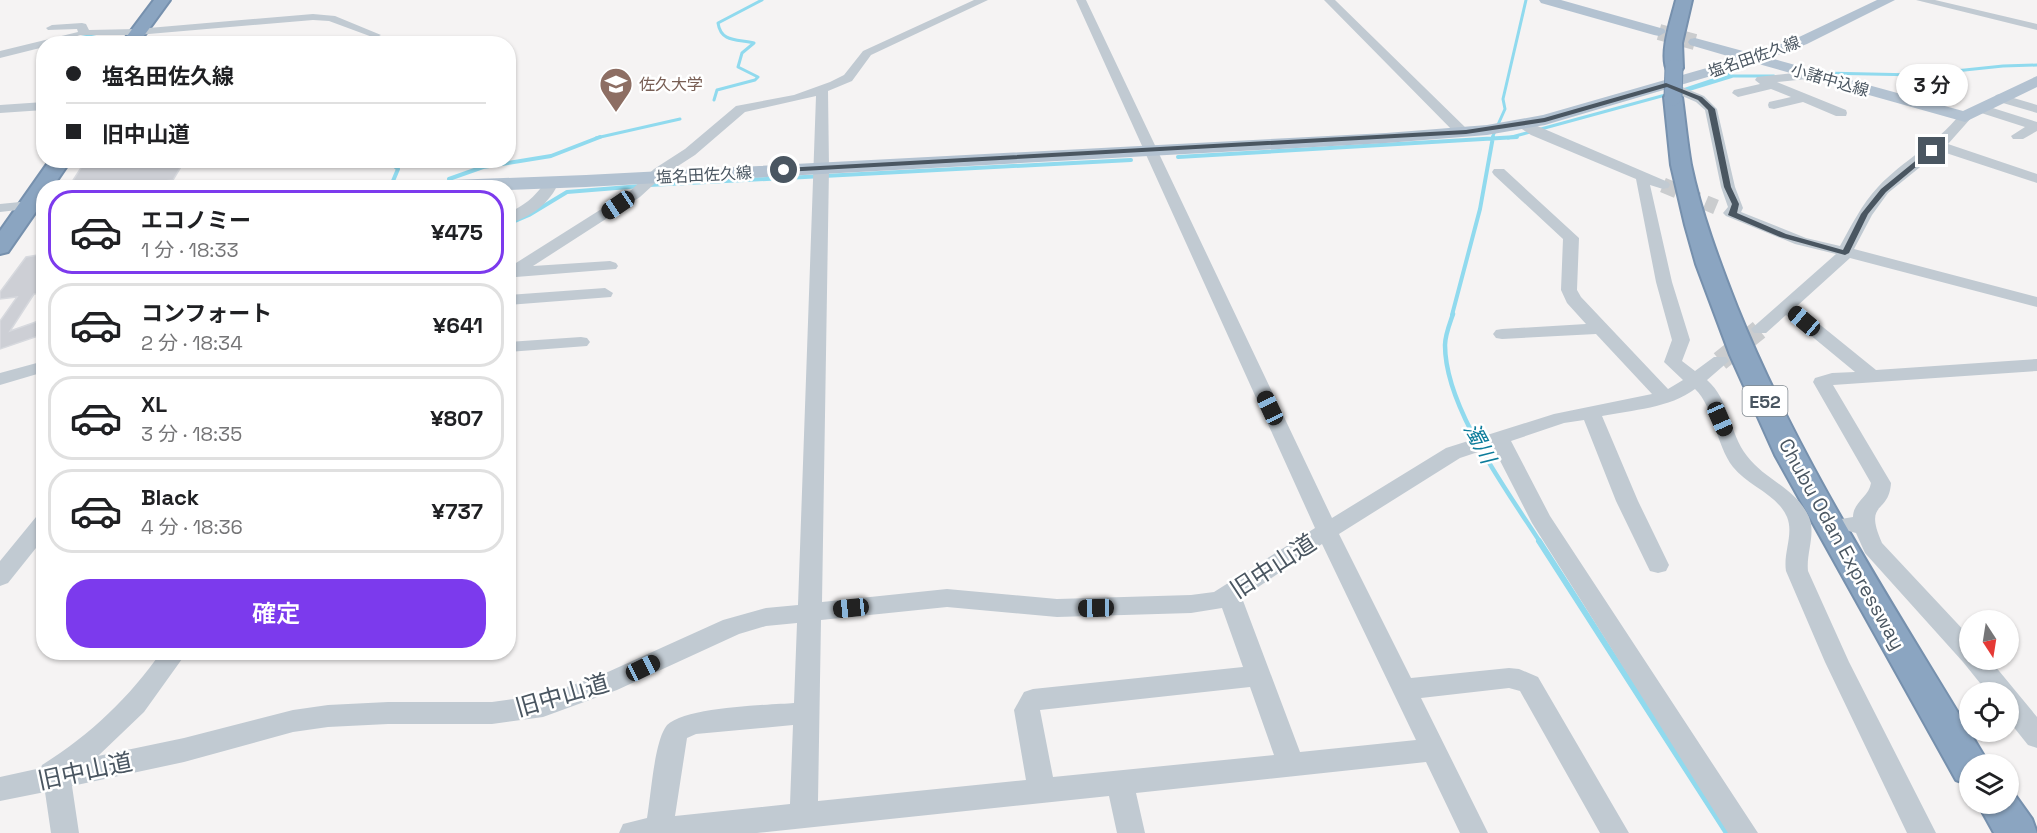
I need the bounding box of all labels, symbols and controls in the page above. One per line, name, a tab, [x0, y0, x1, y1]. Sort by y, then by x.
street label: 塩名田佐久線	[1705, 31, 1803, 83]
street label: 小諸中込線	[1789, 59, 1871, 101]
text: 塩名田佐久線	[102, 62, 234, 90]
callout: 3 分	[1896, 64, 1968, 106]
school or university icon: 佐久大学	[598, 66, 634, 113]
text: 3 分	[1913, 72, 1951, 98]
place label: 佐久大学	[639, 74, 703, 95]
text: 旧中山道	[102, 120, 190, 148]
route end	[1918, 137, 1945, 164]
route start	[770, 156, 797, 183]
street label: 塩名田佐久線	[656, 162, 752, 188]
car	[598, 187, 638, 223]
icon: car	[69, 205, 123, 259]
text: エコノミー	[141, 206, 251, 234]
text: ¥475	[431, 218, 483, 246]
text: 1 分 · 18:33	[141, 237, 239, 263]
icon: car	[69, 298, 123, 352]
text: コンフォート	[141, 299, 272, 327]
car	[1784, 303, 1824, 339]
text: ¥641	[433, 311, 483, 339]
text: 2 分 · 18:34	[141, 330, 243, 356]
road number: E52	[1742, 386, 1788, 416]
car	[1254, 388, 1286, 428]
text: XL	[141, 390, 167, 418]
icon: car	[69, 391, 123, 445]
car	[1704, 399, 1736, 439]
text: ¥807	[430, 404, 483, 432]
water label: 濁川	[1458, 418, 1503, 470]
text: 3 分 · 18:35	[141, 421, 242, 447]
street label: Chubu Odan Expressway	[1773, 434, 1911, 654]
text: Black	[141, 483, 199, 511]
icon: car	[69, 484, 123, 538]
text: ¥737	[432, 497, 483, 525]
text: 4 分 · 18:36	[141, 514, 243, 540]
street label: 旧中山道	[1224, 527, 1322, 605]
button: 確定	[66, 579, 486, 648]
car	[832, 597, 870, 619]
car	[1078, 599, 1114, 617]
north arrow	[1959, 610, 2019, 670]
map controls	[1959, 610, 2019, 814]
car	[623, 652, 663, 684]
street label: 旧中山道	[512, 667, 612, 723]
button: locate	[1959, 682, 2019, 742]
street label: 旧中山道	[35, 746, 135, 796]
button: layers	[1959, 754, 2019, 814]

